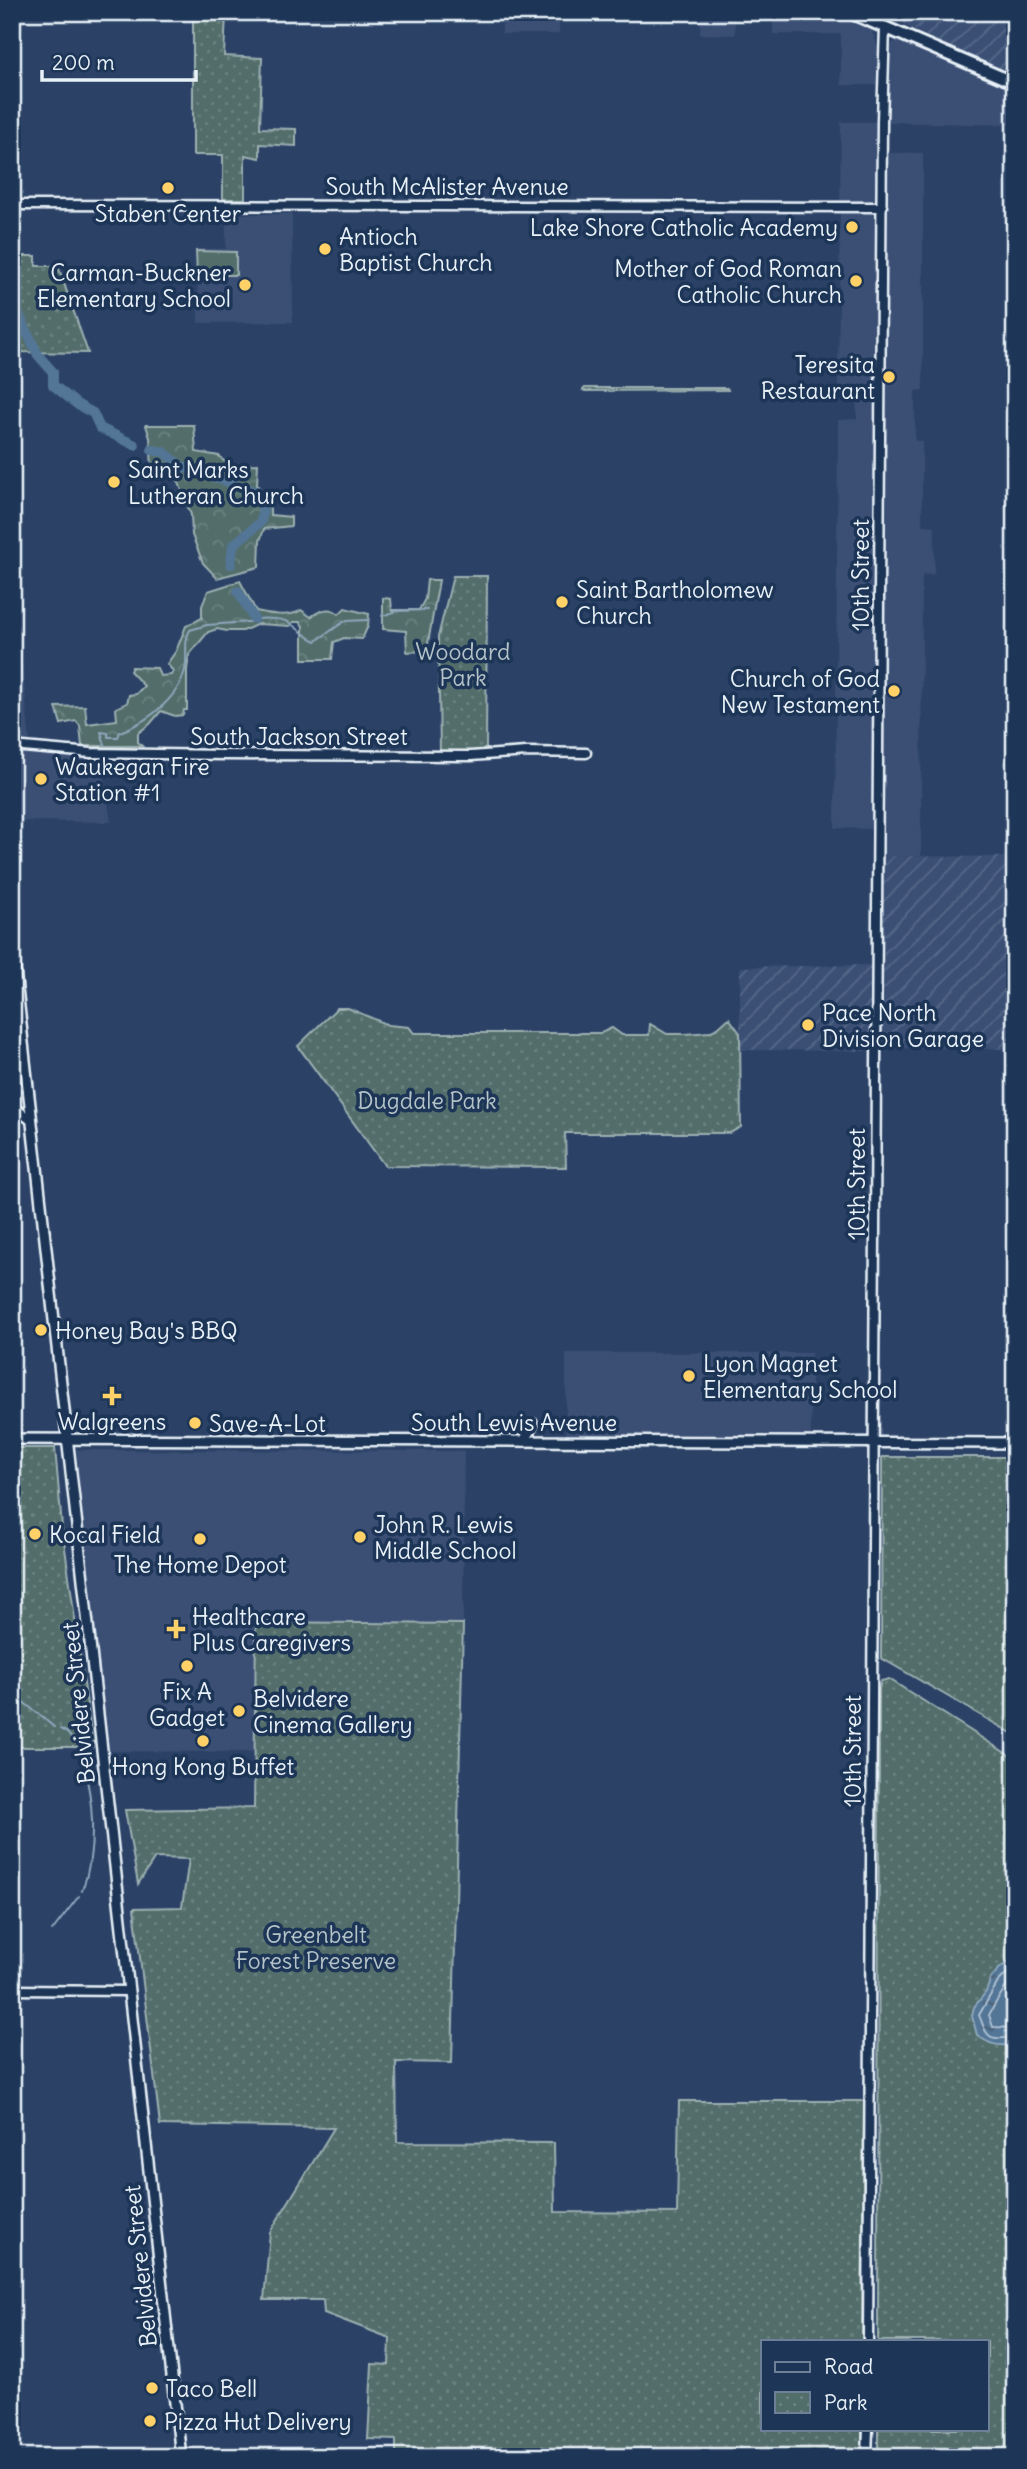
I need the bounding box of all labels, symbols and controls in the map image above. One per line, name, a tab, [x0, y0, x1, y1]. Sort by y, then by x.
scale bar	[42, 38, 196, 82]
text: 200 m	[52, 49, 115, 76]
street label: South McAlister Avenue	[325, 172, 569, 201]
marker: Staben Center	[160, 180, 176, 196]
place label: Staben Center	[95, 199, 242, 228]
place label: Lake Shore Catholic Academy	[530, 213, 838, 242]
marker: Lake Shore Catholic Academy	[844, 219, 860, 235]
place label: Antioch Baptist Church	[339, 222, 493, 277]
marker: Antioch Baptist Church	[317, 241, 333, 257]
place label: Mother of God Roman Catholic Church	[614, 254, 842, 309]
place label: Carman-Buckner Elementary School	[37, 258, 232, 313]
marker: Mother of God Roman Catholic Church	[848, 273, 864, 289]
marker: Carman-Buckner Elementary School	[237, 277, 253, 293]
place label: Teresita Restaurant	[761, 350, 875, 405]
marker: Teresita Restaurant	[881, 369, 897, 385]
place label: Saint Marks Lutheran Church	[128, 455, 304, 510]
marker: Saint Marks Lutheran Church	[106, 474, 122, 490]
street label: 10th Street	[846, 519, 875, 631]
place label: Saint Bartholomew Church	[576, 575, 774, 630]
marker: Saint Bartholomew Church	[554, 594, 570, 610]
park label: Woodard Park	[415, 637, 511, 692]
place label: Church of God New Testament	[721, 664, 880, 719]
marker: Church of God New Testament	[886, 683, 902, 699]
street label: South Jackson Street	[190, 722, 408, 751]
place label: Waukegan Fire Station #1	[55, 752, 210, 807]
marker: Waukegan Fire Station #1	[33, 771, 49, 787]
place label: Pace North Division Garage	[822, 998, 984, 1053]
marker: Pace North Division Garage	[800, 1017, 816, 1033]
park label: Dugdale Park	[357, 1086, 497, 1115]
street label: 10th Street	[842, 1128, 871, 1240]
place label: Honey Bay's BBQ	[55, 1316, 238, 1345]
marker: Honey Bay's BBQ	[33, 1322, 49, 1338]
place label: Lyon Magnet Elementary School	[703, 1349, 897, 1404]
marker: Lyon Magnet Elementary School	[681, 1368, 697, 1384]
marker: Walgreens	[104, 1388, 120, 1404]
place label: Walgreens	[58, 1407, 166, 1436]
street label: South Lewis Avenue	[411, 1408, 617, 1437]
place label: Save-A-Lot	[209, 1409, 326, 1438]
marker: Save-A-Lot	[187, 1415, 203, 1431]
place label: John R. Lewis Middle School	[374, 1510, 517, 1565]
place label: Kocal Field	[49, 1520, 160, 1549]
marker: Kocal Field	[27, 1526, 43, 1542]
marker: John R. Lewis Middle School	[352, 1529, 368, 1545]
marker: The Home Depot	[192, 1531, 208, 1547]
place label: The Home Depot	[114, 1550, 287, 1579]
place label: Healthcare Plus Caregivers	[192, 1602, 351, 1657]
marker: Healthcare Plus Caregivers	[166, 1619, 186, 1639]
street label: Belvidere Street	[55, 1620, 101, 1785]
marker: Fix A Gadget	[179, 1658, 195, 1674]
place label: Fix A Gadget	[149, 1677, 225, 1732]
place label: Belvidere Cinema Gallery	[253, 1684, 413, 1739]
street label: 10th Street	[838, 1695, 867, 1807]
marker: Belvidere Cinema Gallery	[231, 1703, 247, 1719]
marker: Hong Kong Buffet	[195, 1733, 211, 1749]
place label: Hong Kong Buffet	[112, 1752, 295, 1781]
park label: Greenbelt Forest Preserve	[236, 1920, 396, 1975]
street label: Belvidere Street	[117, 2183, 163, 2348]
legend	[761, 2340, 988, 2430]
text: Road	[824, 2353, 873, 2380]
place label: Taco Bell	[166, 2374, 257, 2403]
marker: Taco Bell	[144, 2380, 160, 2396]
text: Park	[824, 2389, 867, 2416]
place label: Pizza Hut Delivery	[164, 2407, 352, 2436]
marker: Pizza Hut Delivery	[142, 2413, 158, 2429]

